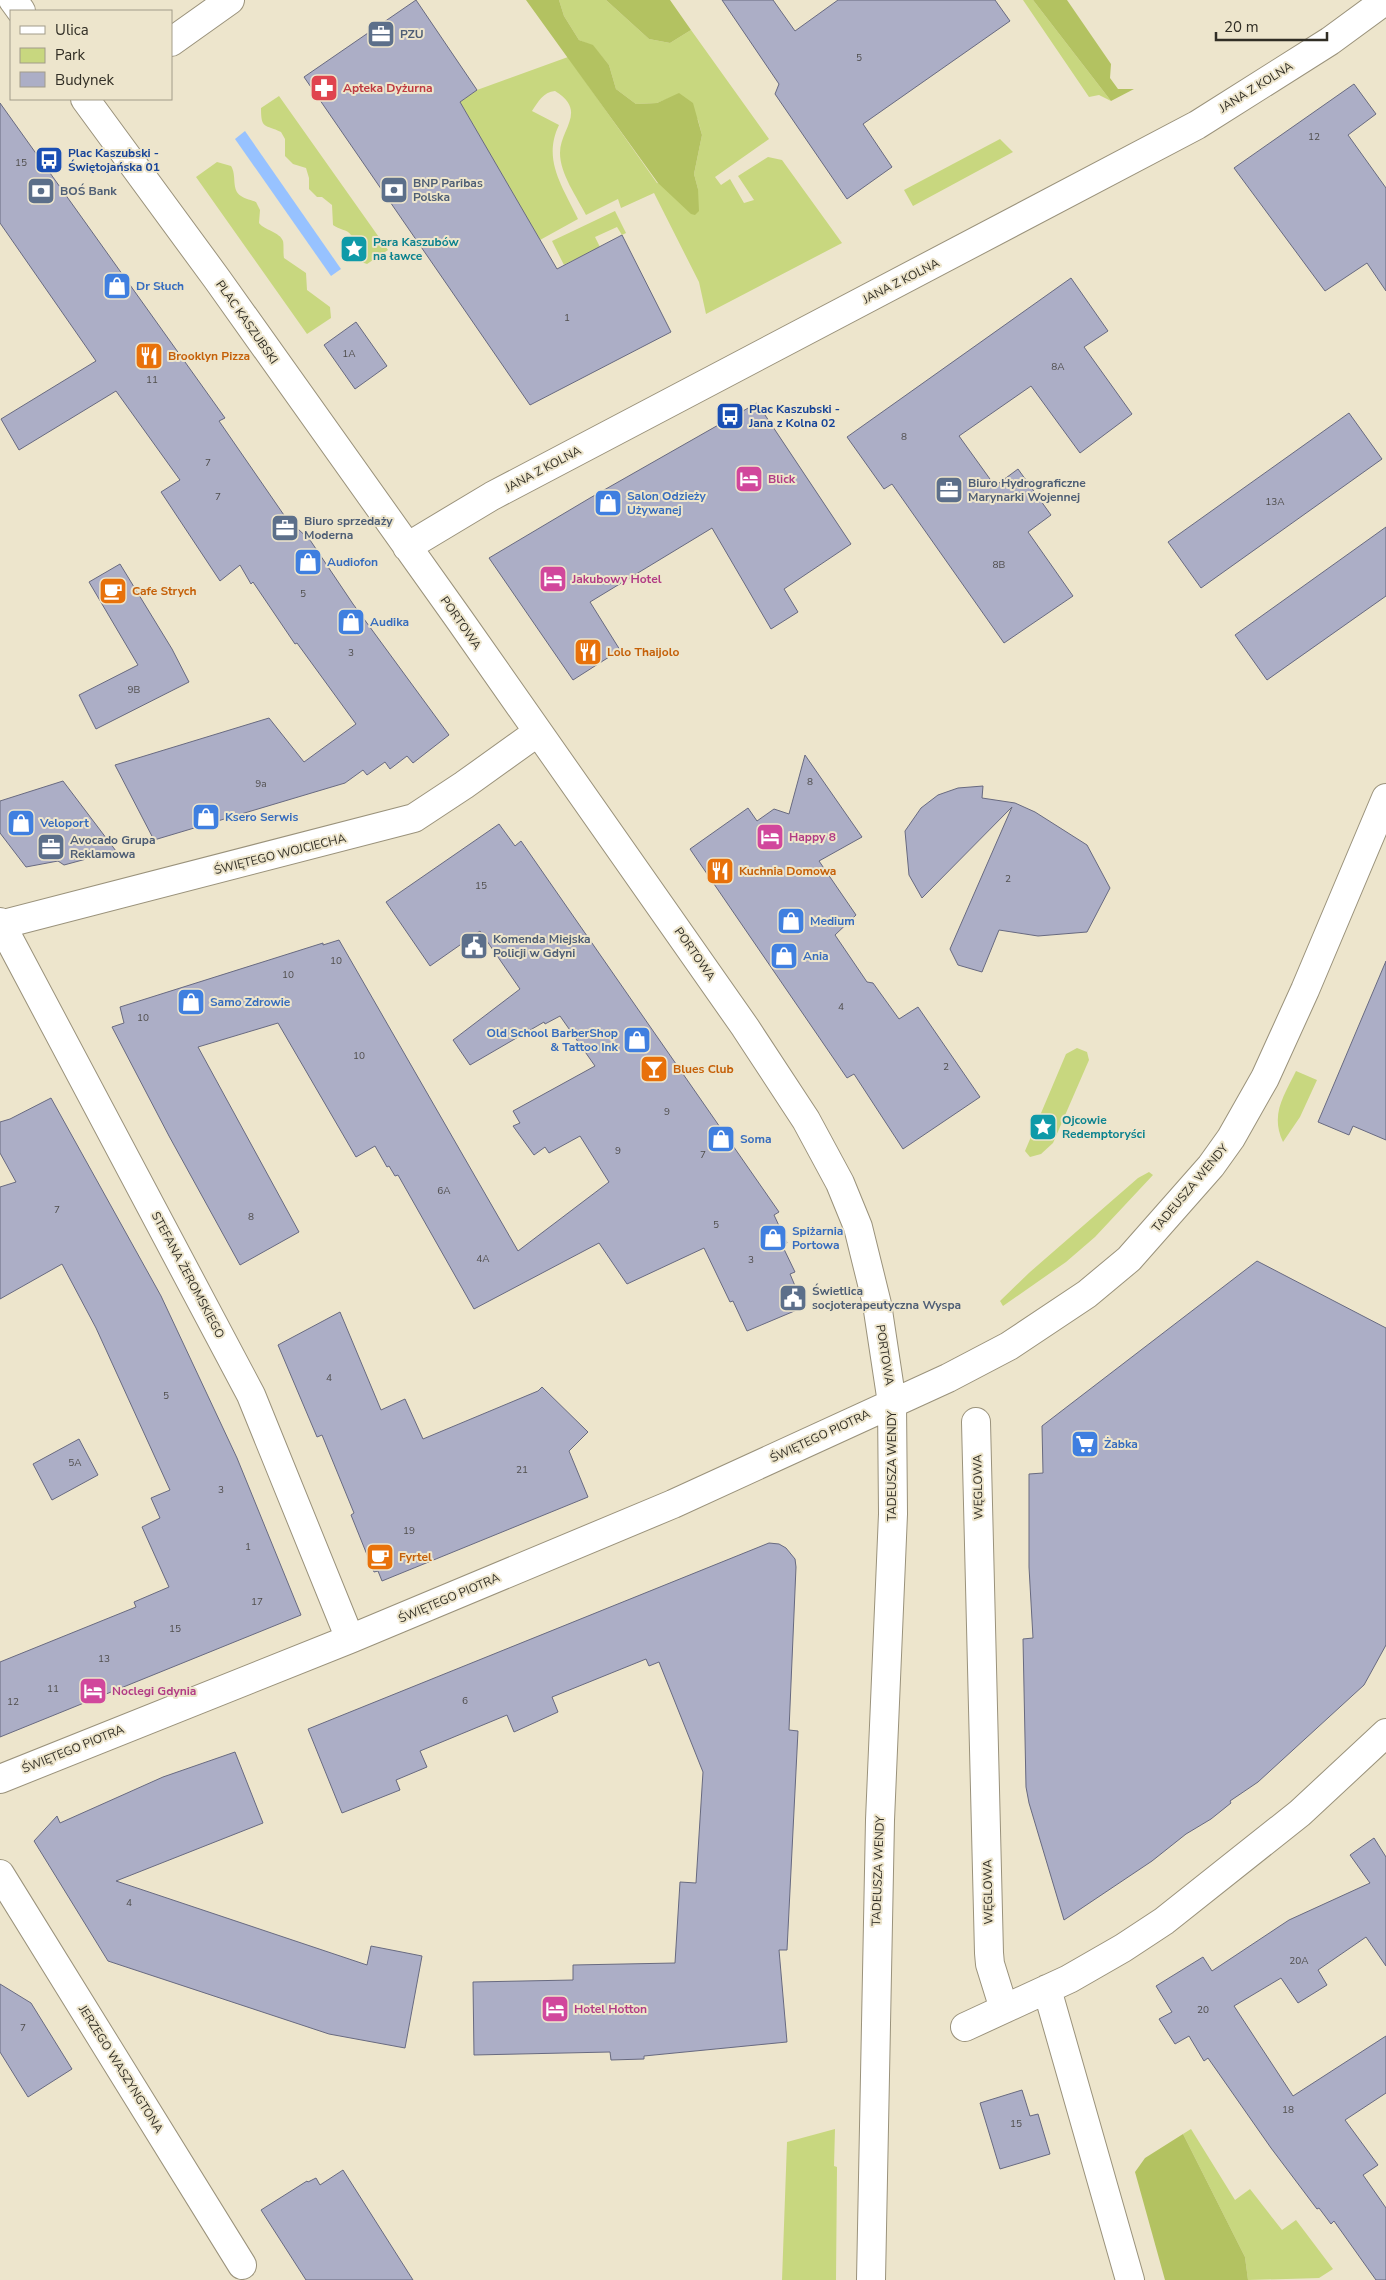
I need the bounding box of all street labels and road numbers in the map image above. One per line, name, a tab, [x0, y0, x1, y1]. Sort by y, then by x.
street label: JANA Z KOLNA	[1215, 58, 1296, 117]
street label: JANA Z KOLNA	[859, 255, 942, 308]
street label: PLAC KASZUBSKI	[212, 277, 282, 367]
street label: JANA Z KOLNA	[501, 442, 584, 496]
street label: PORTOWA	[437, 593, 485, 653]
street label: ŚWIĘTEGO WOJCIECHA	[212, 830, 348, 878]
street label: PORTOWA	[671, 924, 719, 984]
street label: TADEUSZA WENDY	[1148, 1140, 1232, 1235]
street label: STEFANA ŻEROMSKIEGO	[148, 1209, 228, 1341]
street label: PORTOWA	[872, 1323, 898, 1387]
street label: ŚWIĘTEGO PIOTRA	[767, 1406, 873, 1466]
street label: TADEUSZA WENDY	[884, 1410, 900, 1521]
street label: WĘGLOWA	[969, 1454, 987, 1520]
street label: ŚWIĘTEGO PIOTRA	[396, 1569, 502, 1627]
street label: ŚWIĘTEGO PIOTRA	[20, 1721, 127, 1777]
street label: TADEUSZA WENDY	[868, 1815, 888, 1926]
street label: WĘGLOWA	[979, 1859, 997, 1925]
street label: JERZEGO WASZYNGTONA	[75, 2001, 167, 2136]

